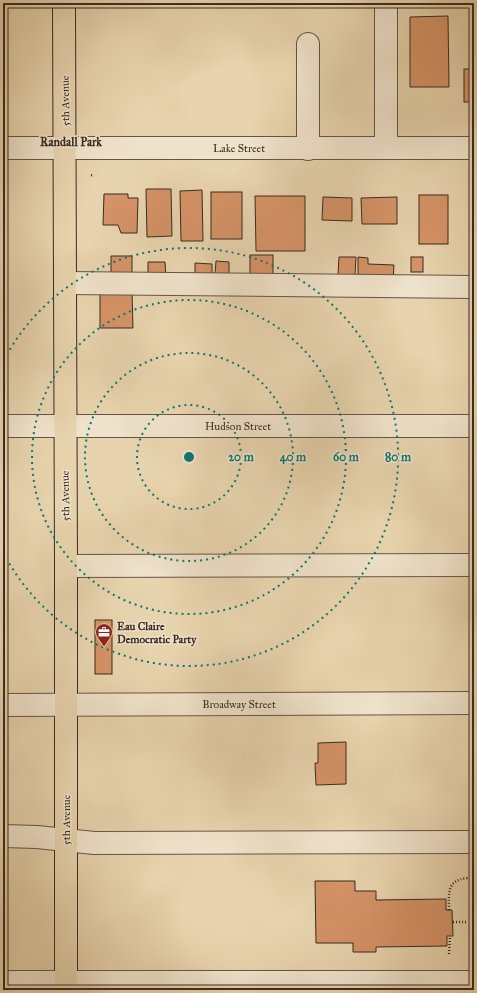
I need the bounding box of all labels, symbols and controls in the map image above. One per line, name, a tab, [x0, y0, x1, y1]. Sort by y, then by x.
street label: 5th Avenue	[59, 75, 72, 126]
district label: Randall Park	[40, 135, 102, 149]
street label: Lake Street	[213, 142, 265, 155]
street label: Hudson Street	[205, 420, 271, 433]
centre of rings	[182, 450, 196, 464]
text: 20 m	[228, 450, 255, 464]
text: 40 m	[280, 450, 307, 465]
text: 60 m	[333, 450, 360, 464]
text: 80 m	[385, 450, 412, 464]
street label: 5th Avenue	[59, 470, 72, 521]
place label: Eau Claire Democratic Party	[117, 620, 197, 647]
office icon: Eau Claire Democratic Party	[94, 622, 114, 647]
street label: Broadway Street	[202, 698, 276, 711]
street label: 5th Avenue	[60, 794, 73, 845]

